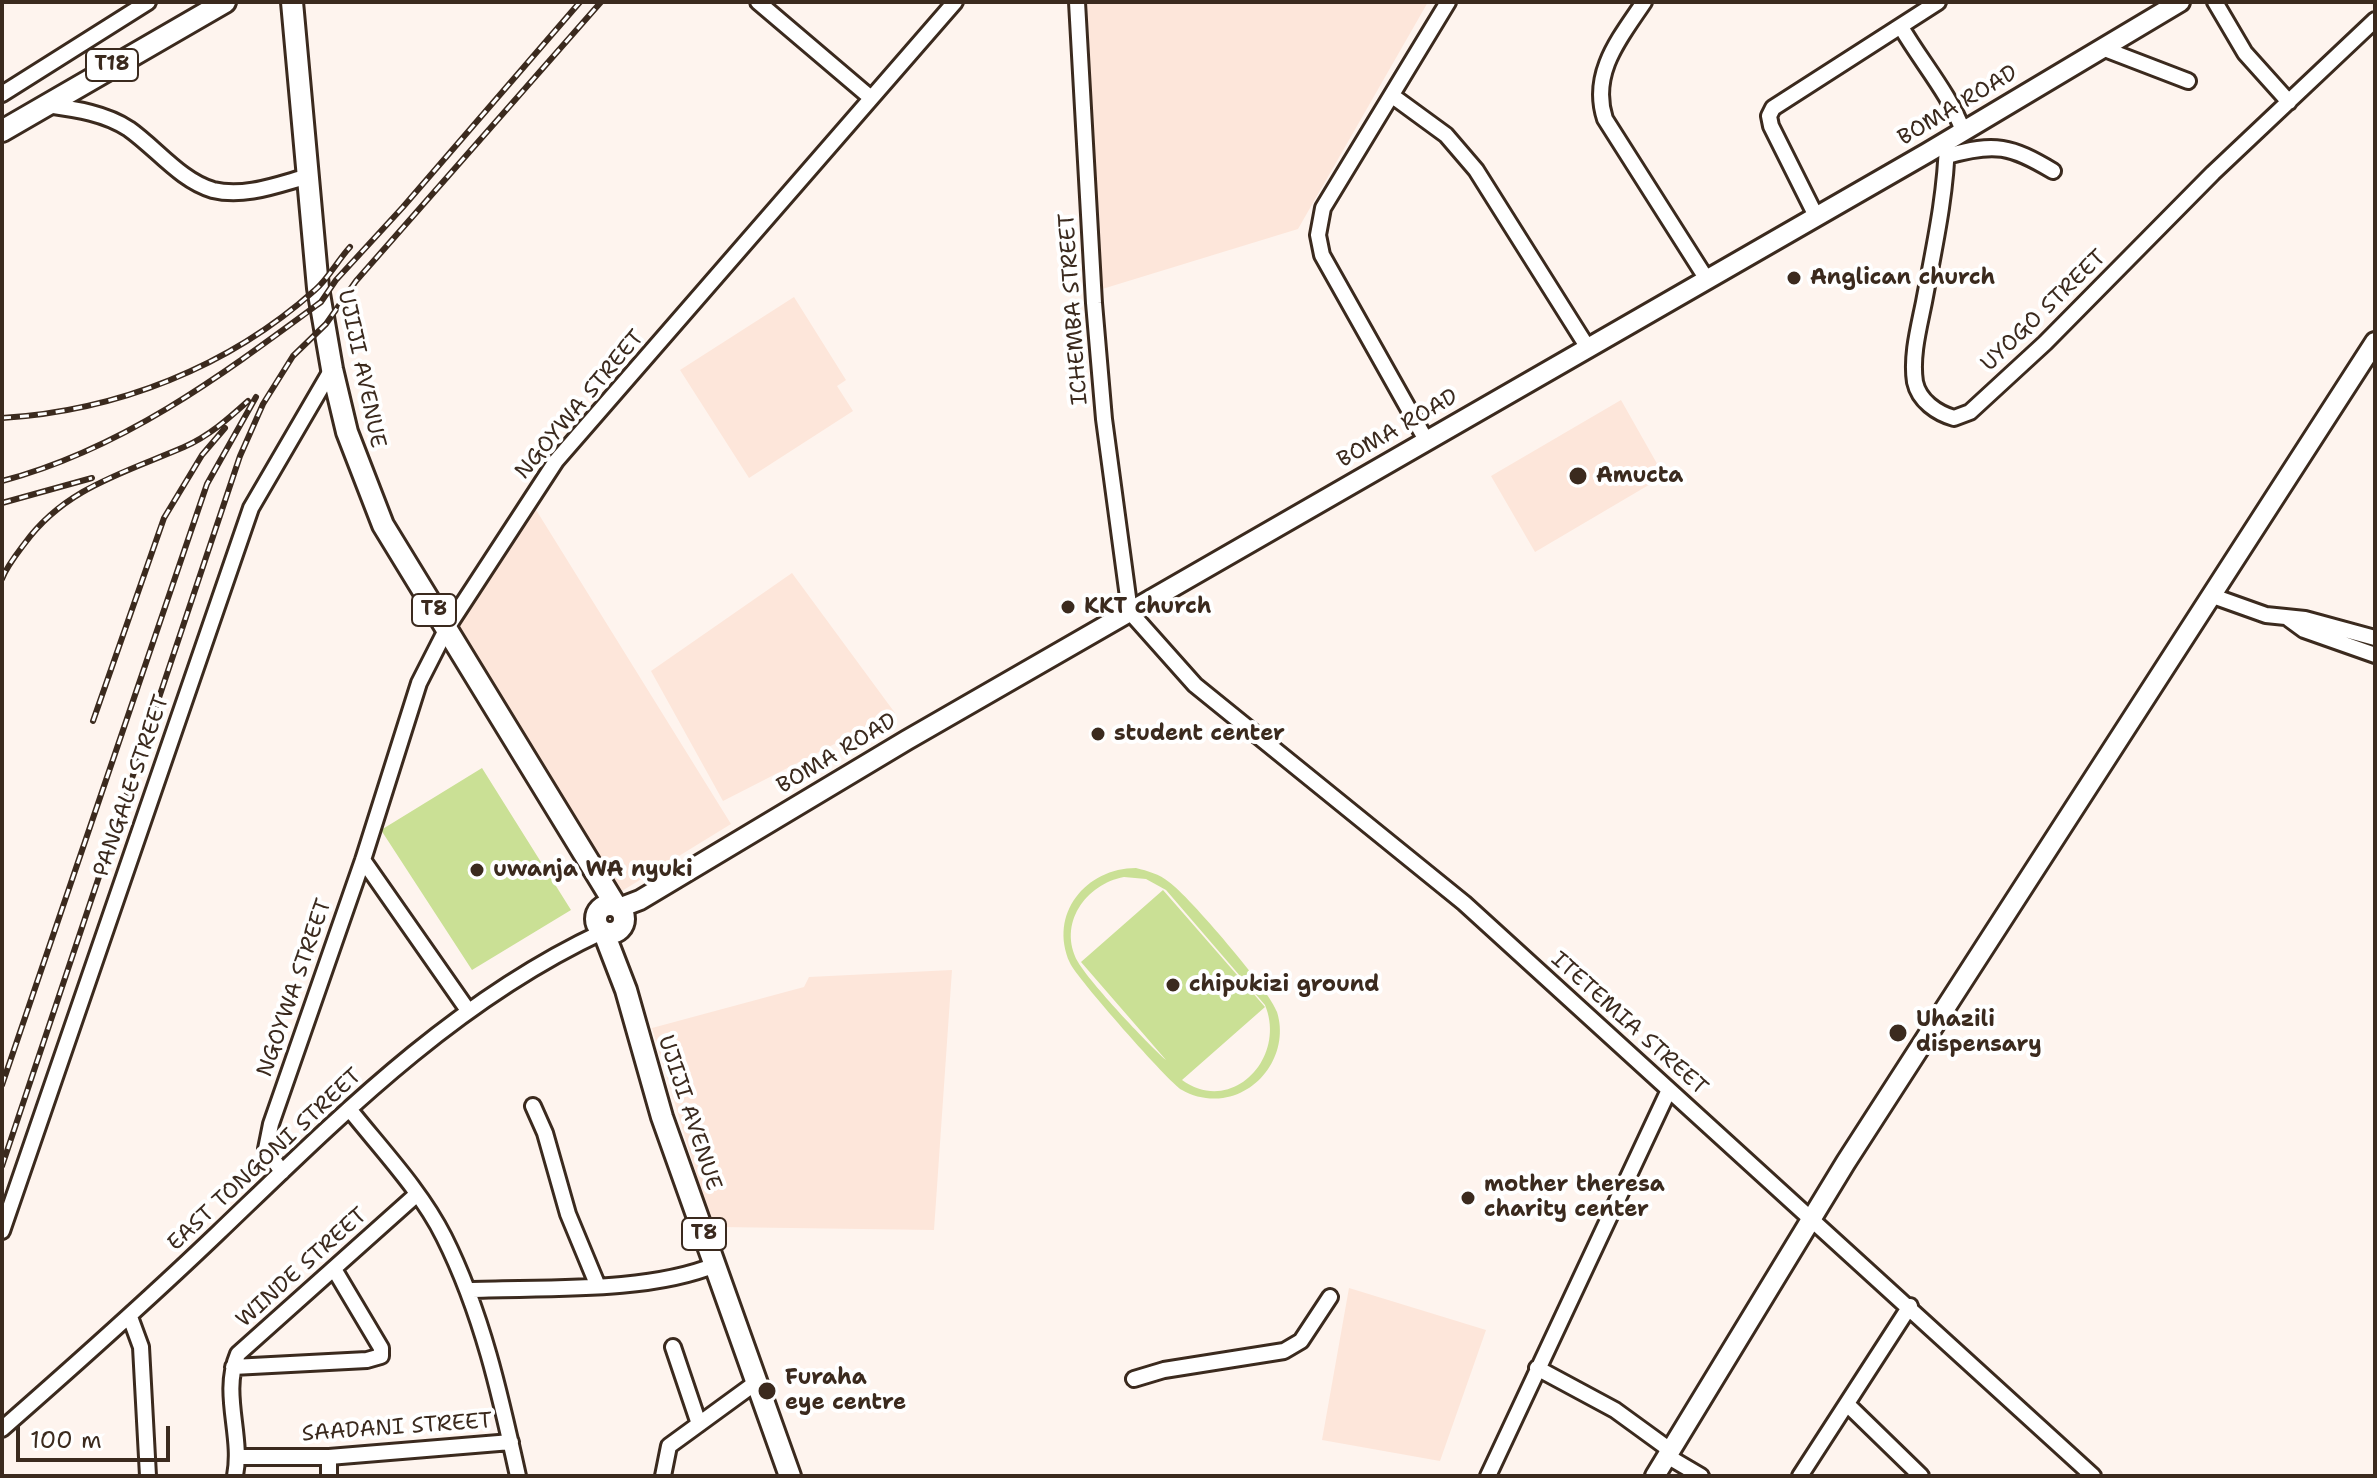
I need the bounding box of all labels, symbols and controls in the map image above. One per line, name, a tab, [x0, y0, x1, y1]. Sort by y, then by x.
road number: T18	[86, 49, 138, 81]
street label: BOMA ROAD	[1894, 60, 2022, 152]
street label: ICHEMBA STREET	[1054, 212, 1094, 406]
street label: UYOGO STREET	[1976, 245, 2112, 377]
place label: Anglican church	[1810, 265, 1995, 291]
marker: Anglican church	[1785, 269, 1803, 287]
street label: UJIJI AVENUE	[331, 287, 391, 451]
street label: NGOYWA STREET	[510, 325, 650, 485]
street label: BOMA ROAD	[1333, 384, 1463, 474]
place label: Amucta	[1596, 463, 1683, 489]
marker: Amucta	[1567, 465, 1589, 487]
road number: T8	[412, 594, 456, 626]
place label: KKT church	[1084, 594, 1211, 620]
marker: KKT church	[1059, 598, 1077, 616]
street label: PANGALE STREET	[89, 692, 175, 880]
street label: BOMA ROAD	[773, 708, 901, 800]
place label: student center	[1114, 721, 1285, 747]
marker: student center	[1089, 725, 1107, 743]
place label: uwanja WA nyuki	[493, 857, 693, 883]
marker: uwanja WA nyuki	[468, 861, 486, 879]
street label: NGOYWA STREET	[252, 896, 338, 1080]
street label: ITETEMIA STREET	[1545, 947, 1713, 1101]
place label: chipukizi ground	[1189, 972, 1380, 998]
marker: chipukizi ground	[1164, 976, 1182, 994]
place label: Uhazili dispensary	[1916, 1007, 2042, 1058]
marker: Uhazili dispensary	[1887, 1022, 1909, 1044]
street label: UJIJI AVENUE	[652, 1032, 726, 1194]
street label: EAST TONGONI STREET	[163, 1063, 367, 1257]
place label: mother theresa charity center	[1484, 1172, 1665, 1224]
marker: mother theresa charity center	[1459, 1189, 1477, 1207]
street label: WINDE STREET	[231, 1202, 373, 1334]
road number: T8	[682, 1218, 726, 1250]
place label: Furaha eye centre	[785, 1365, 906, 1416]
marker: Furaha eye centre	[756, 1380, 778, 1402]
street label: SAADANI STREET	[301, 1408, 493, 1448]
scale bar	[20, 1410, 174, 1460]
text: 100 m	[30, 1424, 102, 1456]

